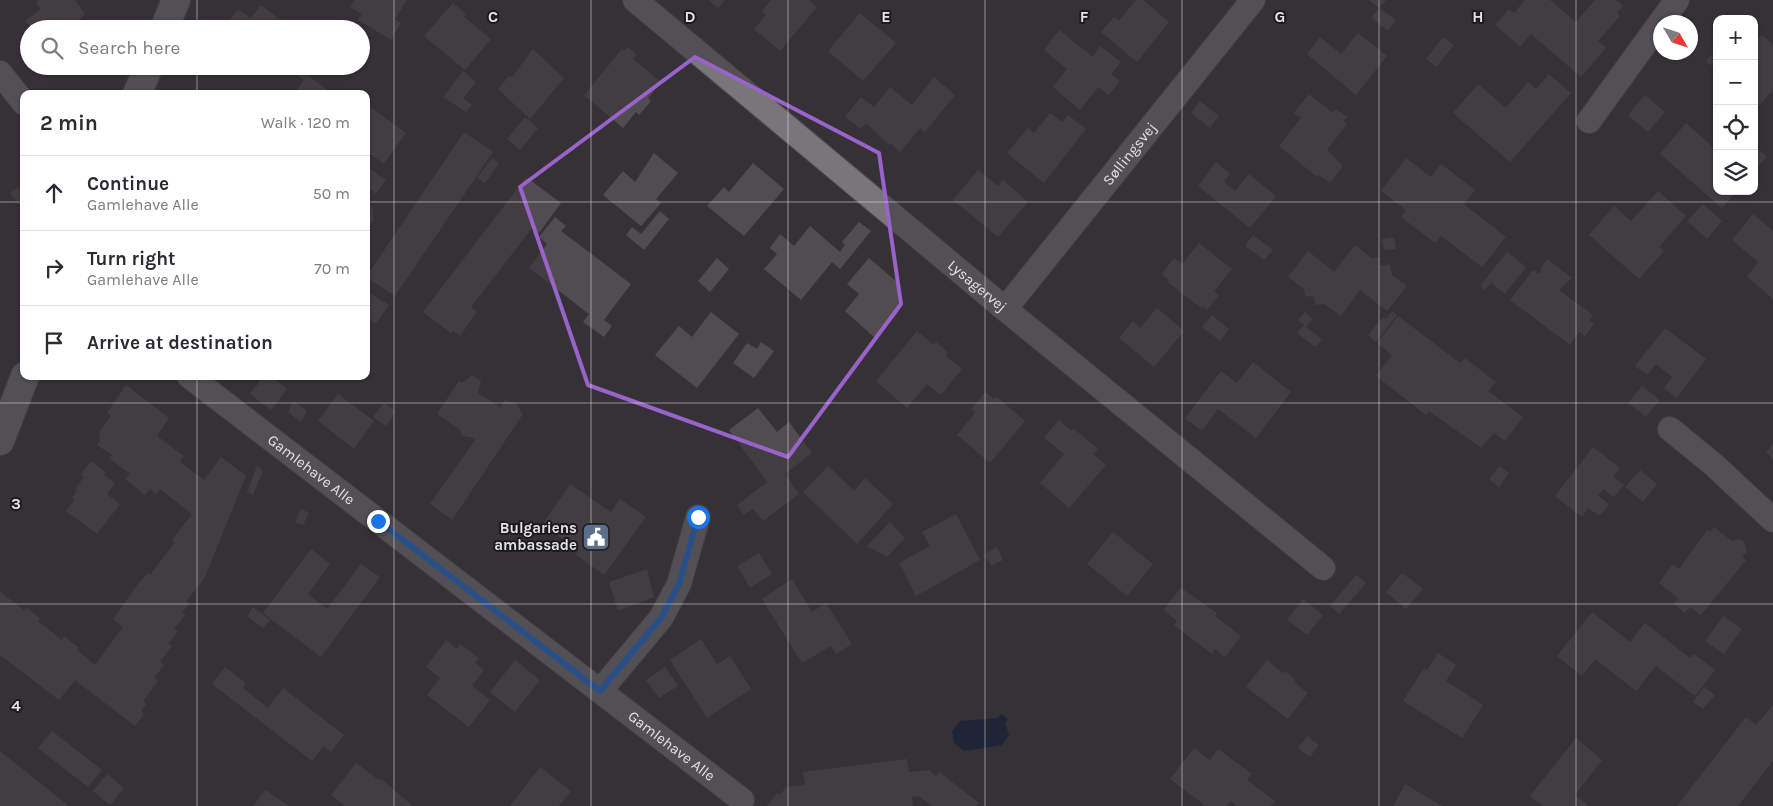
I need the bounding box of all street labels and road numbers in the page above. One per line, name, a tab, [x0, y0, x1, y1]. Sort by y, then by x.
street label: Søllingsvej	[1099, 119, 1160, 189]
street label: Lysagervej	[944, 256, 1010, 316]
street label: Gamlehave Alle	[264, 431, 358, 509]
street label: Gamlehave Alle	[624, 707, 719, 785]

